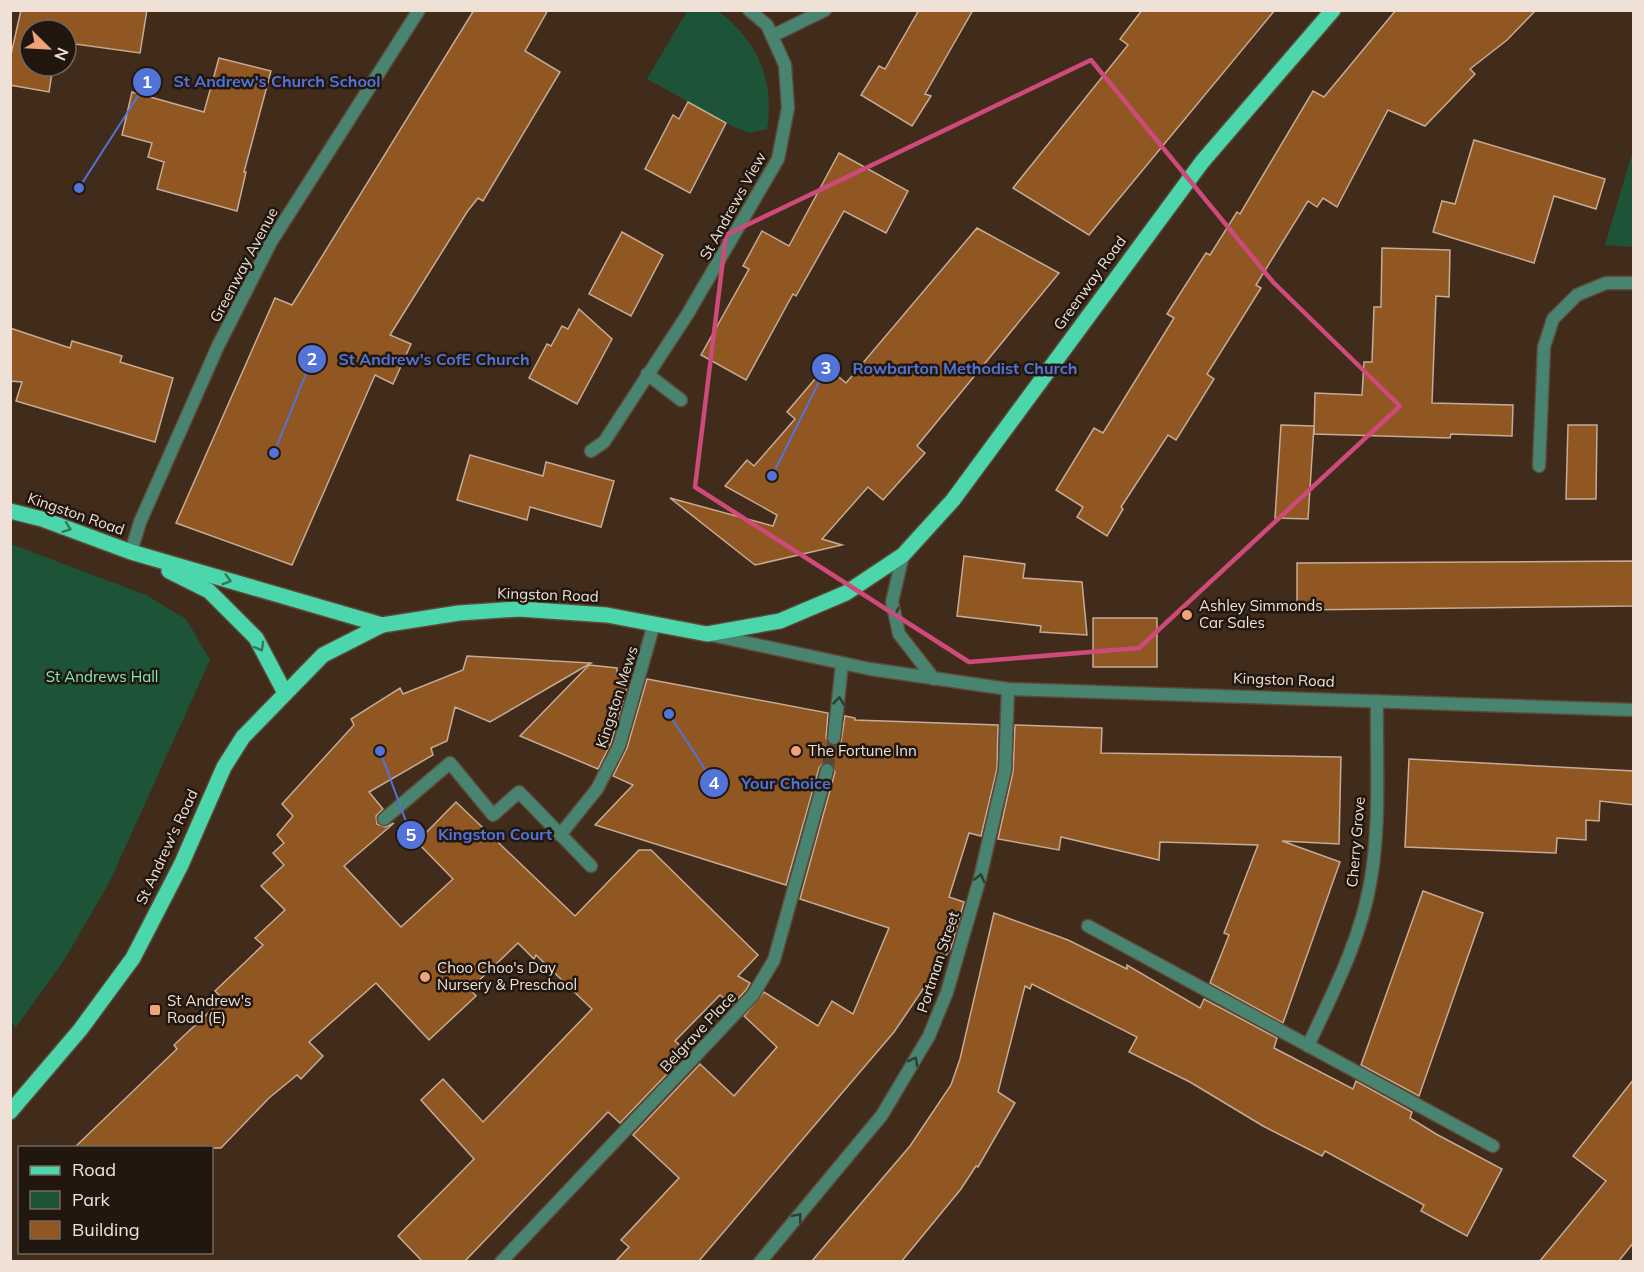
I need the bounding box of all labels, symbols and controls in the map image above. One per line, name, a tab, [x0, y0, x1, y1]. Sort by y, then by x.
north arrow	[18, 18, 78, 78]
text: N	[50, 45, 73, 64]
callout: St Andrew's Church School	[132, 65, 393, 99]
text: 1	[142, 70, 152, 93]
text: St Andrew's Church School	[173, 71, 381, 91]
street label: St Andrews View	[695, 149, 770, 263]
street label: Greenway Avenue	[205, 204, 282, 325]
street label: Greenway Road	[1049, 232, 1130, 334]
callout: St Andrew's CofE Church	[297, 342, 542, 376]
text: 2	[307, 347, 317, 370]
text: St Andrew's CofE Church	[338, 349, 530, 369]
callout: Rowbarton Methodist Church	[811, 351, 1090, 385]
text: 3	[821, 356, 831, 379]
text: Rowbarton Methodist Church	[853, 358, 1077, 378]
street label: Kingston Road	[25, 488, 127, 539]
one-way arrow	[60, 521, 71, 533]
one-way arrow	[221, 573, 232, 585]
street label: Kingston Road	[497, 583, 599, 606]
place label: Ashley Simmonds Car Sales	[1199, 596, 1323, 632]
one-way arrow	[887, 607, 900, 617]
marker: Ashley Simmonds Car Sales	[1180, 608, 1194, 622]
one-way arrow	[253, 640, 264, 651]
street label: Kingston Mews	[591, 644, 642, 750]
park label: St Andrews Hall	[46, 667, 158, 686]
street label: Kingston Road	[1233, 668, 1335, 691]
one-way arrow	[832, 696, 845, 706]
place label: The Fortune Inn	[808, 741, 917, 760]
marker: The Fortune Inn	[789, 744, 803, 758]
callout: Your Choice	[699, 766, 842, 800]
text: 4	[709, 771, 720, 794]
text: Your Choice	[740, 773, 831, 793]
street label: St Andrew's Road	[131, 786, 202, 908]
street label: Cherry Grove	[1342, 796, 1369, 888]
callout: Kingston Court	[396, 818, 564, 852]
text: 5	[406, 823, 417, 846]
text: Kingston Court	[438, 824, 552, 844]
one-way arrow	[972, 874, 985, 884]
street label: Portman Street	[912, 909, 963, 1015]
place label: Choo Choo's Day Nursery & Preschool	[437, 958, 577, 994]
marker: Choo Choo's Day Nursery & Preschool	[418, 970, 432, 984]
street label: Belgrave Place	[656, 988, 740, 1076]
place label: St Andrew's Road (E)	[167, 991, 252, 1027]
marker: St Andrew's Road (E)	[148, 1003, 162, 1017]
one-way arrow	[907, 1057, 919, 1068]
legend	[18, 1146, 213, 1254]
text: Road	[72, 1158, 116, 1181]
text: Park	[72, 1188, 111, 1211]
one-way arrow	[791, 1213, 802, 1224]
text: Building	[72, 1218, 140, 1241]

